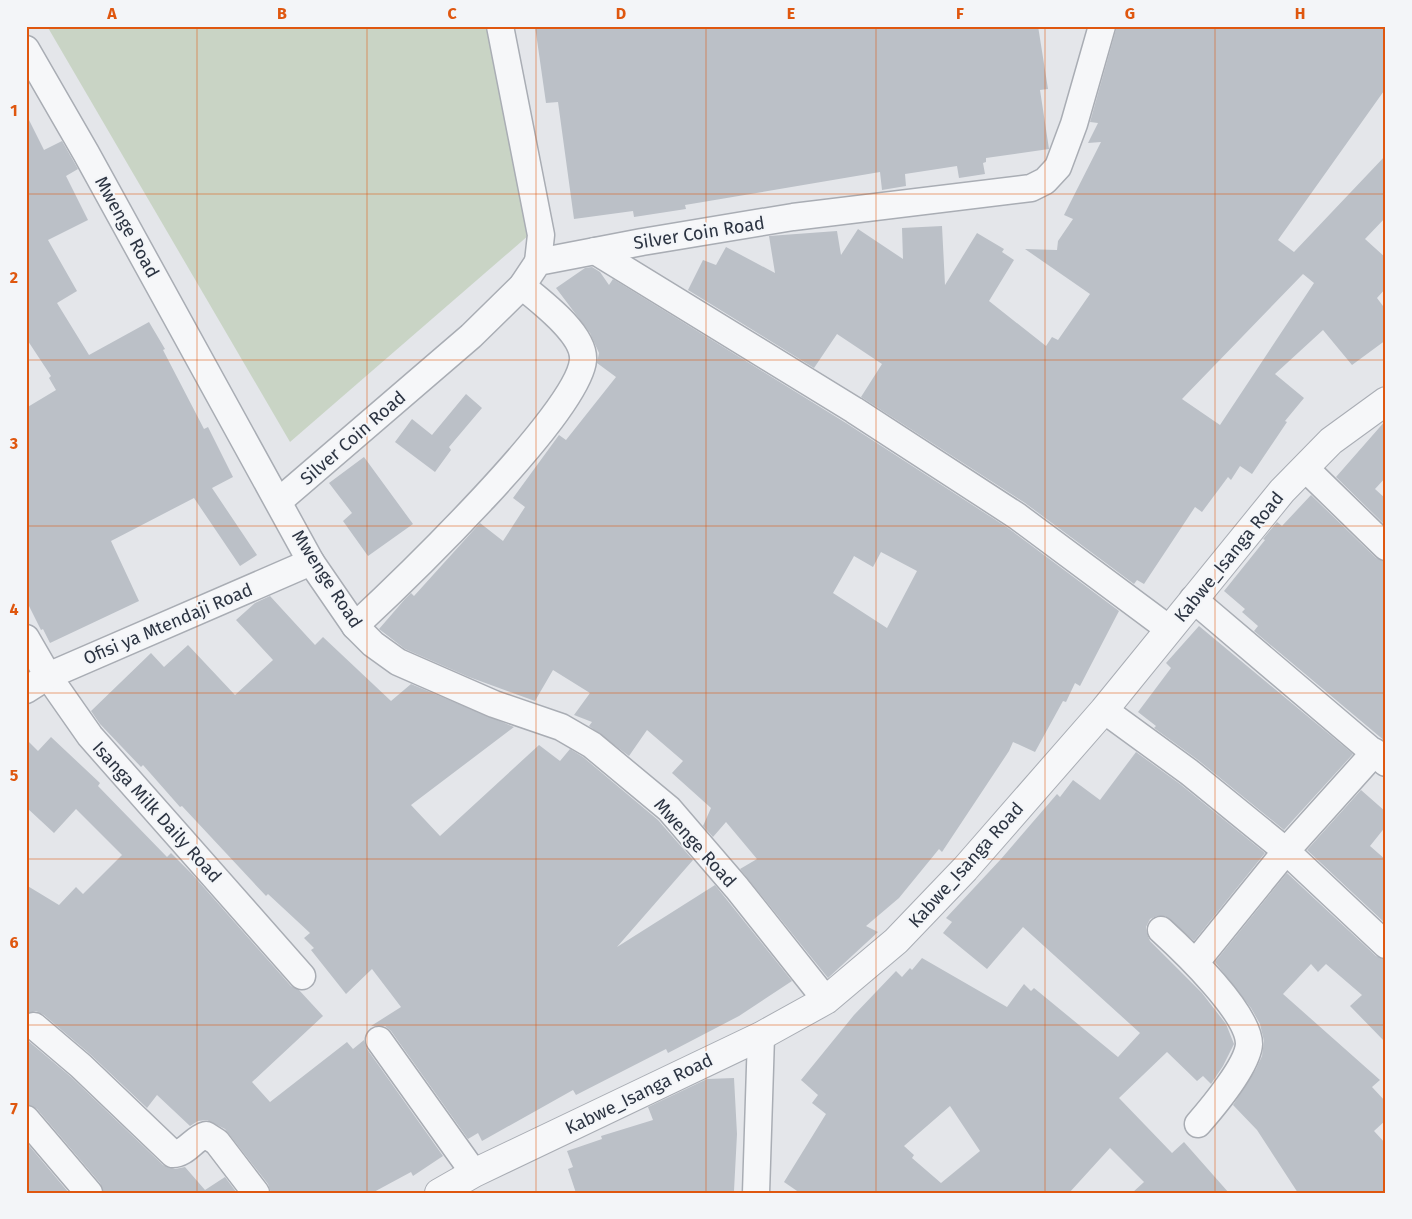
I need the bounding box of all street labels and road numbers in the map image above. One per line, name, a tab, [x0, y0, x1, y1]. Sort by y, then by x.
street label: Mwenge Road	[90, 172, 164, 282]
street label: Silver Coin Road	[632, 212, 766, 254]
street label: Silver Coin Road	[296, 386, 410, 490]
street label: Kabwe_Isanga Road	[1170, 487, 1288, 627]
street label: Mwenge Road	[287, 526, 367, 632]
street label: Ofisi ya Mtendaji Road	[80, 578, 256, 670]
street label: Isanga Milk Daily Road	[88, 737, 226, 887]
street label: Mwenge Road	[649, 794, 741, 892]
street label: Kabwe_Isanga Road	[904, 798, 1028, 932]
street label: Kabwe_Isanga Road	[562, 1049, 716, 1139]

